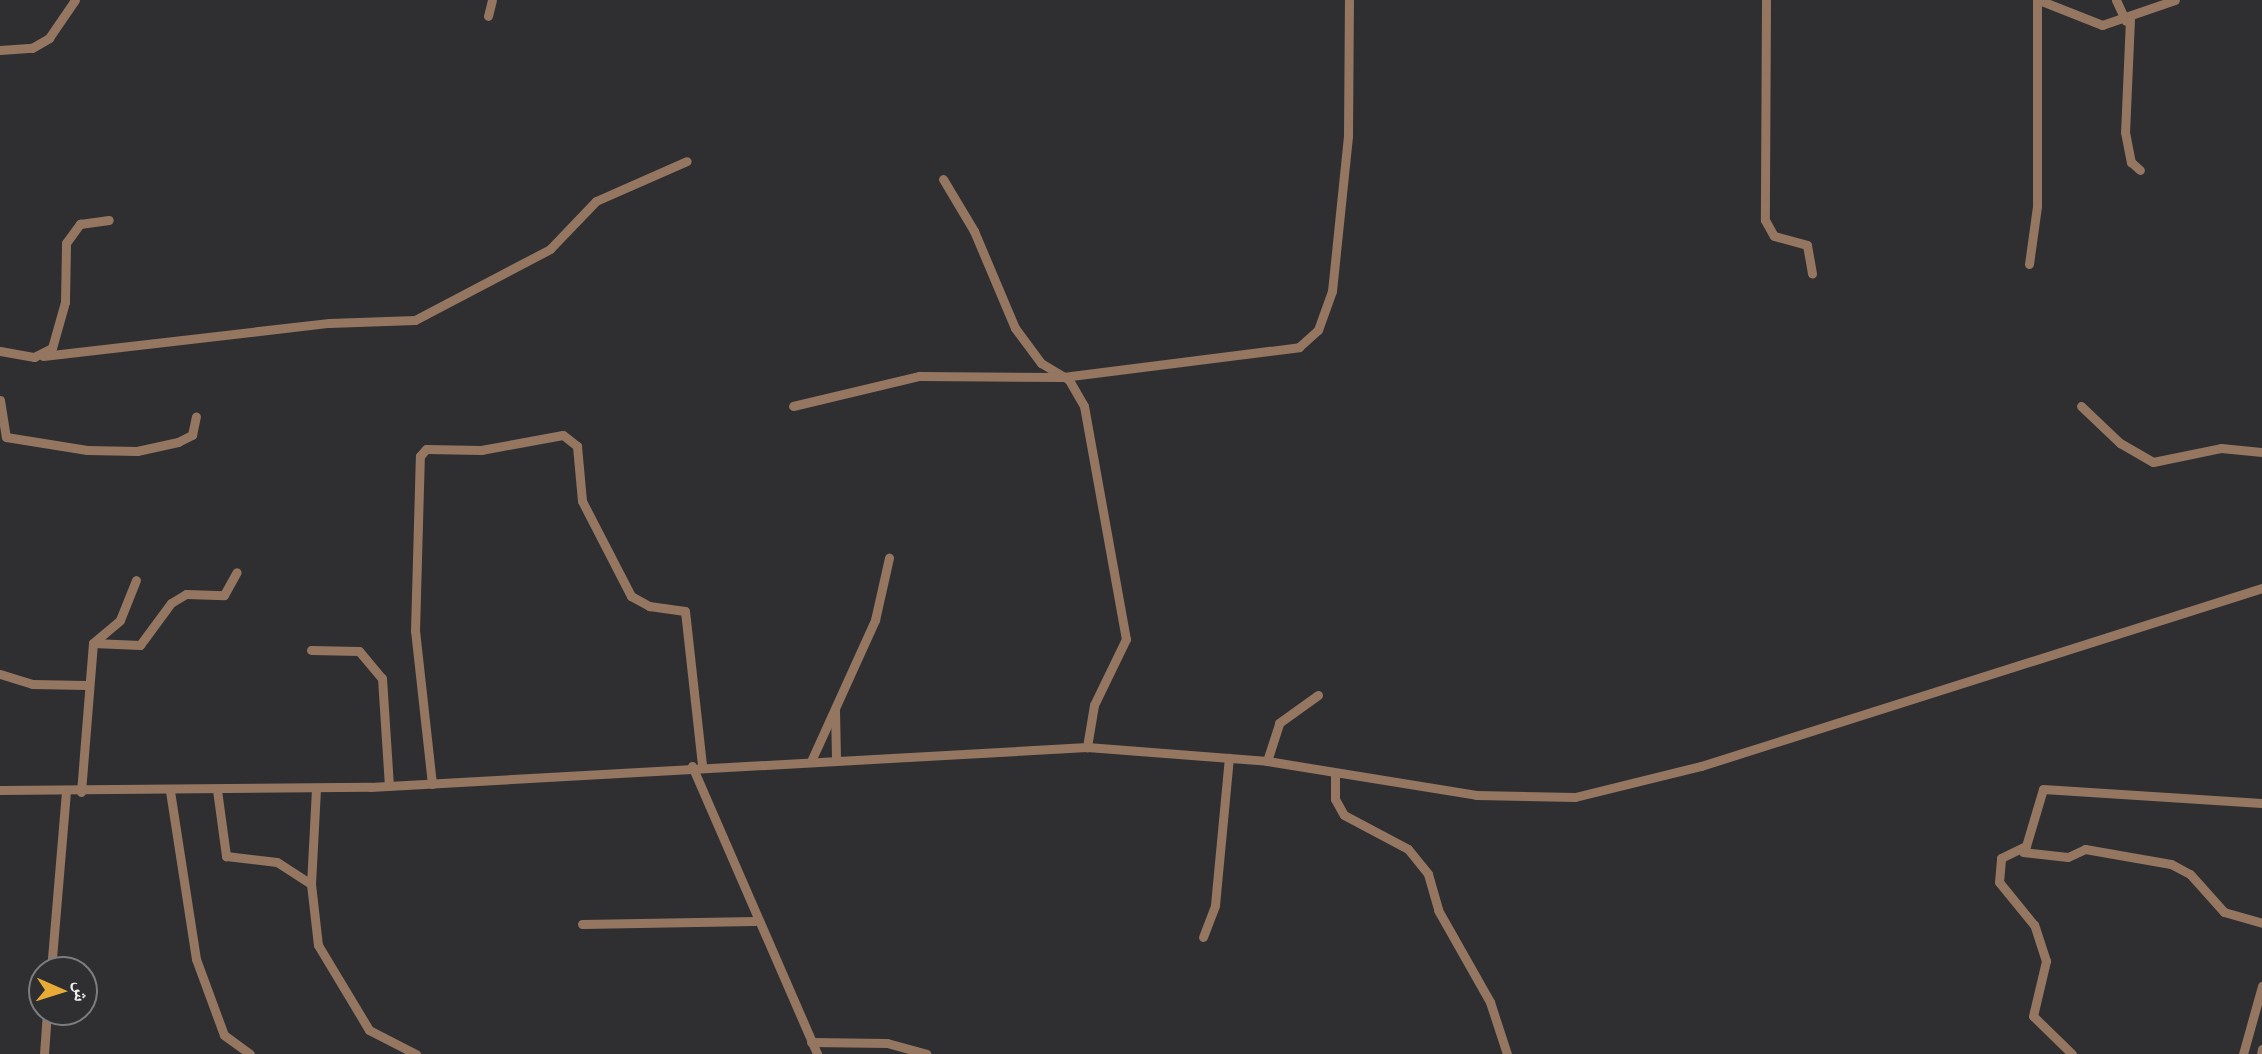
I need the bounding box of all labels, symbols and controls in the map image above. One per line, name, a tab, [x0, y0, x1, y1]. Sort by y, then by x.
north arrow	[28, 956, 98, 1026]
text: ش	[68, 981, 95, 1003]

